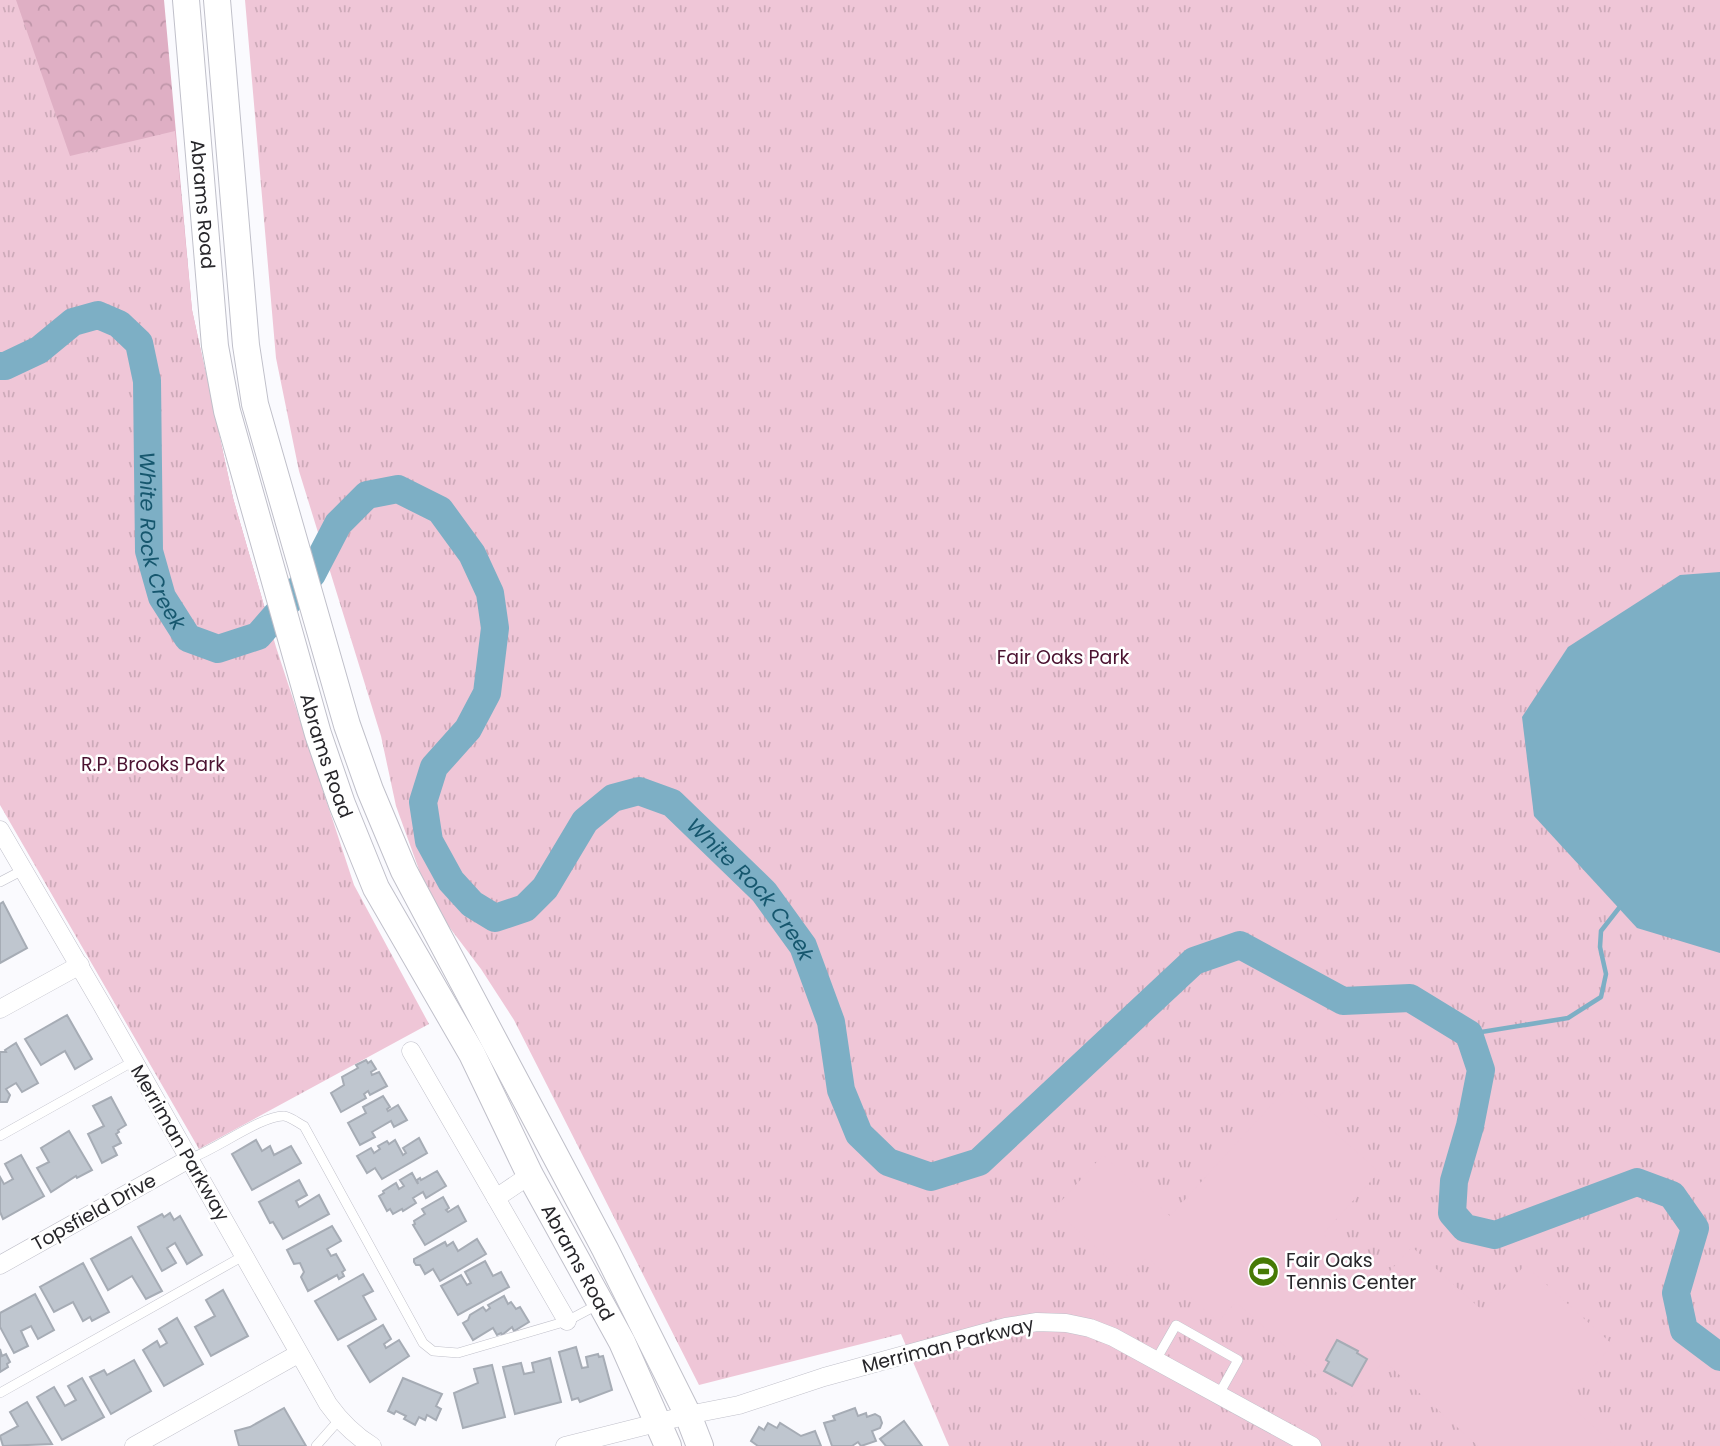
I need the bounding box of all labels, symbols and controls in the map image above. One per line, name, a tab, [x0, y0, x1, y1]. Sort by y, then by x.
street label: Abrams Road	[184, 139, 222, 270]
water label: White Rock Creek	[133, 451, 194, 636]
park label: Fair Oaks Park	[997, 644, 1129, 671]
street label: Abrams Road	[294, 690, 360, 822]
park label: R.P. Brooks Park	[81, 751, 225, 778]
water label: White Rock Creek	[681, 811, 822, 966]
street label: Merriman Parkway	[124, 1060, 236, 1226]
street label: Topsfield Drive	[27, 1167, 161, 1257]
street label: Abrams Road	[535, 1199, 621, 1325]
place label: Fair Oaks Tennis Center	[1286, 1247, 1416, 1296]
sports icon: Fair Oaks Tennis Center	[1246, 1254, 1280, 1288]
street label: Merriman Parkway	[859, 1310, 1037, 1379]

